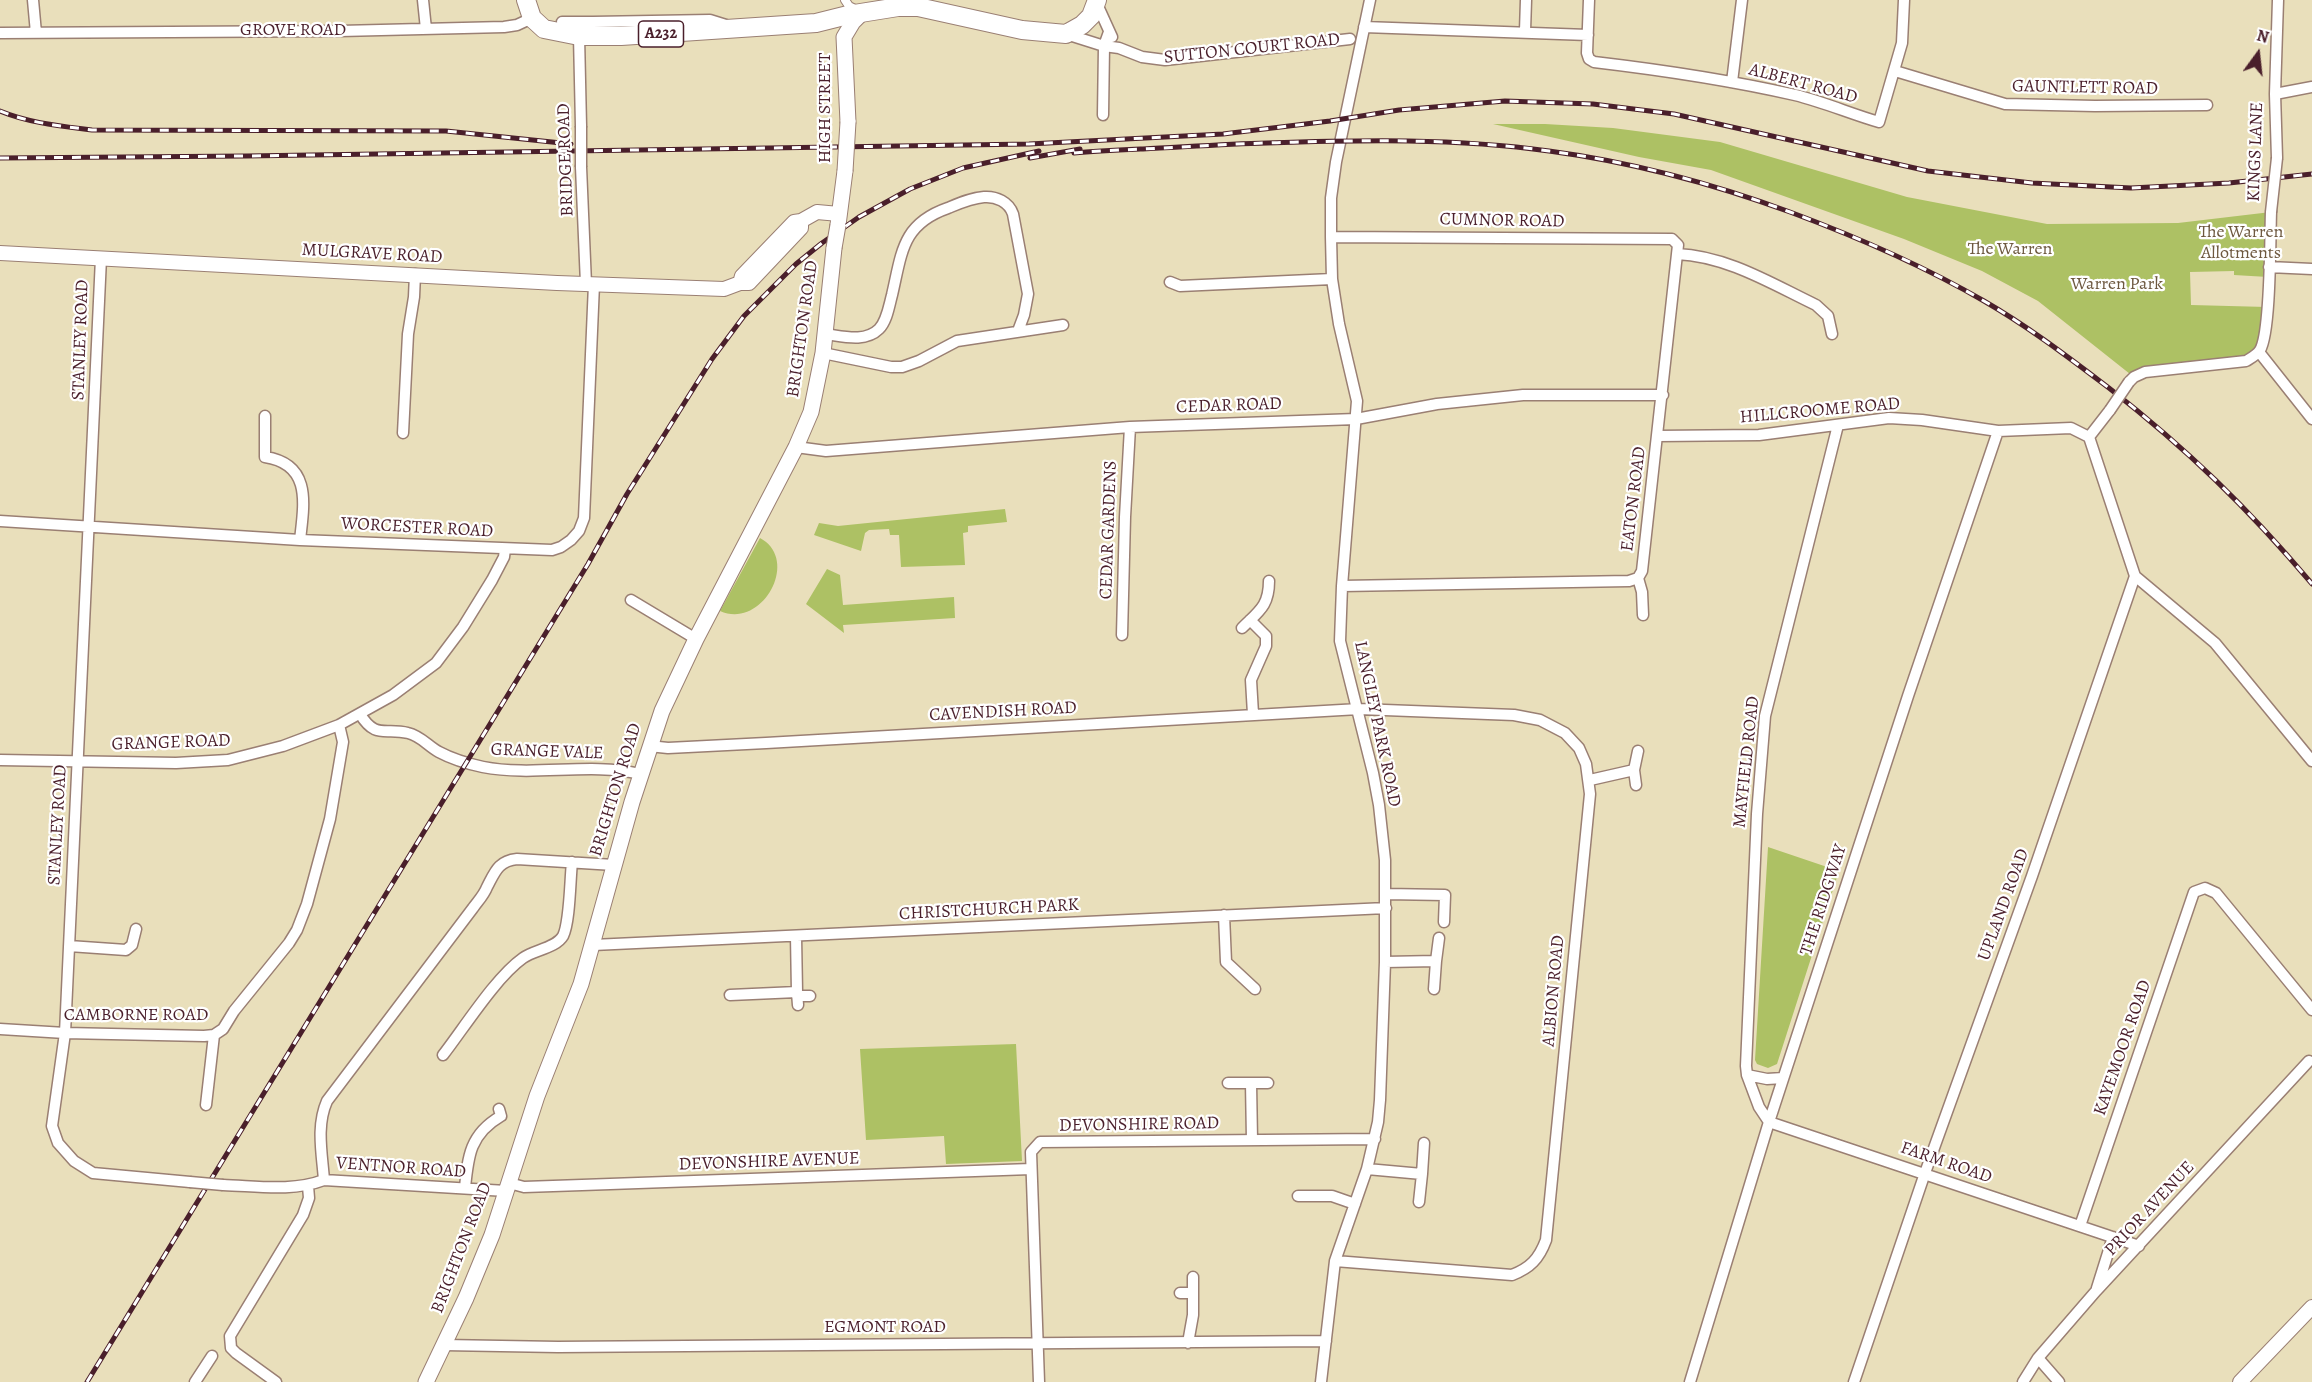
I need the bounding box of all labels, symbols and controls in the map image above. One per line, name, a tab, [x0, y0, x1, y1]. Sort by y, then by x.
street label: GROVE ROAD	[240, 20, 346, 42]
road number: A232	[638, 21, 684, 47]
north arrow	[2228, 24, 2288, 84]
text: N	[2254, 24, 2271, 49]
street label: SUTTON COURT ROAD	[1163, 29, 1341, 69]
street label: HIGH STREET	[815, 53, 837, 163]
street label: ALBERT ROAD	[1746, 59, 1860, 109]
street label: GAUNTLETT ROAD	[2012, 76, 2158, 100]
street label: KINGS LANE	[2243, 102, 2269, 202]
street label: BRIDGE ROAD	[553, 103, 579, 217]
street label: CUMNOR ROAD	[1439, 209, 1565, 233]
park label: The Warren Allotments	[2199, 222, 2283, 264]
park label: The Warren	[1968, 239, 2052, 261]
street label: MULGRAVE ROAD	[301, 240, 443, 268]
street label: BRIGHTON ROAD	[783, 259, 823, 399]
park label: Warren Park	[2071, 274, 2163, 296]
street label: STANLEY ROAD	[68, 279, 94, 401]
street label: CEDAR ROAD	[1176, 393, 1282, 419]
street label: HILLCROOME ROAD	[1739, 393, 1901, 429]
street label: EATON ROAD	[1617, 445, 1651, 553]
street label: CEDAR GARDENS	[1096, 460, 1122, 600]
street label: WORCESTER ROAD	[340, 513, 494, 543]
street label: LANGLEY PARK ROAD	[1349, 639, 1405, 809]
street label: MAYFIELD ROAD	[1729, 695, 1765, 829]
street label: CAVENDISH ROAD	[929, 697, 1077, 727]
street label: BRIGHTON ROAD	[585, 721, 647, 859]
street label: GRANGE ROAD	[111, 730, 231, 756]
street label: GRANGE VALE	[490, 739, 604, 765]
street label: STANLEY ROAD	[44, 764, 72, 886]
street label: THE RIDGWAY	[1796, 842, 1852, 958]
street label: UPLAND ROAD	[1974, 846, 2034, 964]
street label: CHRISTCHURCH PARK	[899, 895, 1079, 925]
street label: ALBION ROAD	[1538, 934, 1570, 1048]
street label: KAYEMOOR ROAD	[2090, 977, 2156, 1119]
street label: CAMBORNE ROAD	[64, 1005, 208, 1027]
street label: DEVONSHIRE ROAD	[1059, 1113, 1219, 1137]
street label: FARM ROAD	[1897, 1137, 1995, 1189]
street label: DEVONSHIRE AVENUE	[678, 1148, 860, 1176]
street label: VENTNOR ROAD	[335, 1153, 467, 1183]
street label: PRIOR AVENUE	[2101, 1157, 2199, 1261]
street label: BRIGHTON ROAD	[427, 1180, 497, 1316]
street label: EGMONT ROAD	[824, 1317, 946, 1339]

